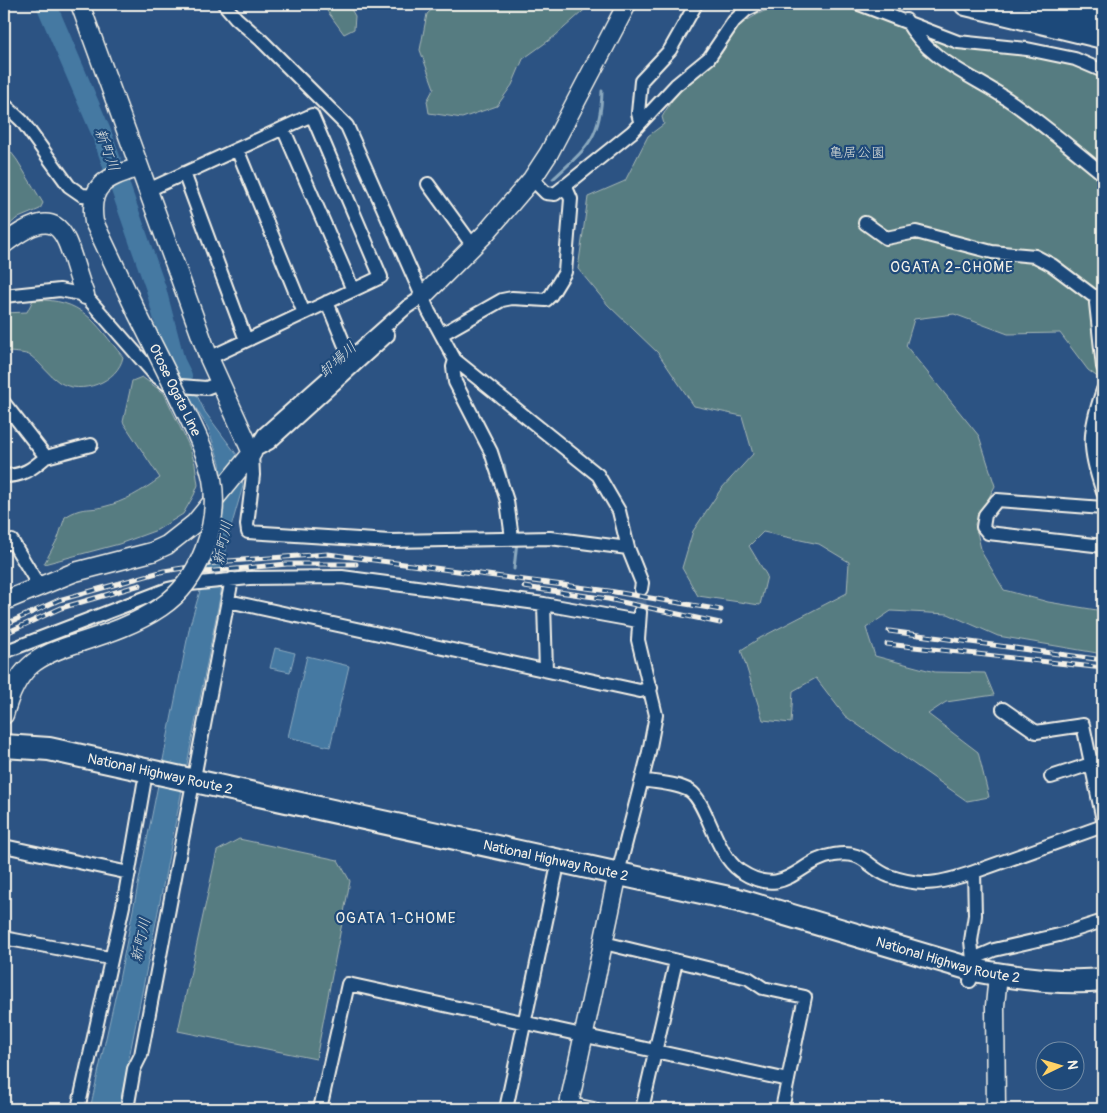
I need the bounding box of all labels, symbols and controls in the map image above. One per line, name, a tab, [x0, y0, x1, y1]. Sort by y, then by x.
water label: 新町川	[90, 126, 124, 174]
park label: 亀居公園	[829, 144, 885, 161]
district label: OGATA 2-CHOME	[890, 258, 1014, 277]
water label: 卸場川	[315, 338, 361, 382]
street label: Otose Ogata Line	[145, 341, 205, 439]
water label: 新町川	[209, 519, 237, 567]
street label: National Highway Route 2	[86, 749, 235, 798]
street label: National Highway Route 2	[482, 836, 630, 884]
district label: OGATA 1-CHOME	[335, 909, 457, 928]
water label: 新町川	[127, 916, 155, 964]
street label: National Highway Route 2	[874, 933, 1021, 986]
north arrow	[1034, 1040, 1084, 1090]
text: N	[1064, 1059, 1081, 1070]

